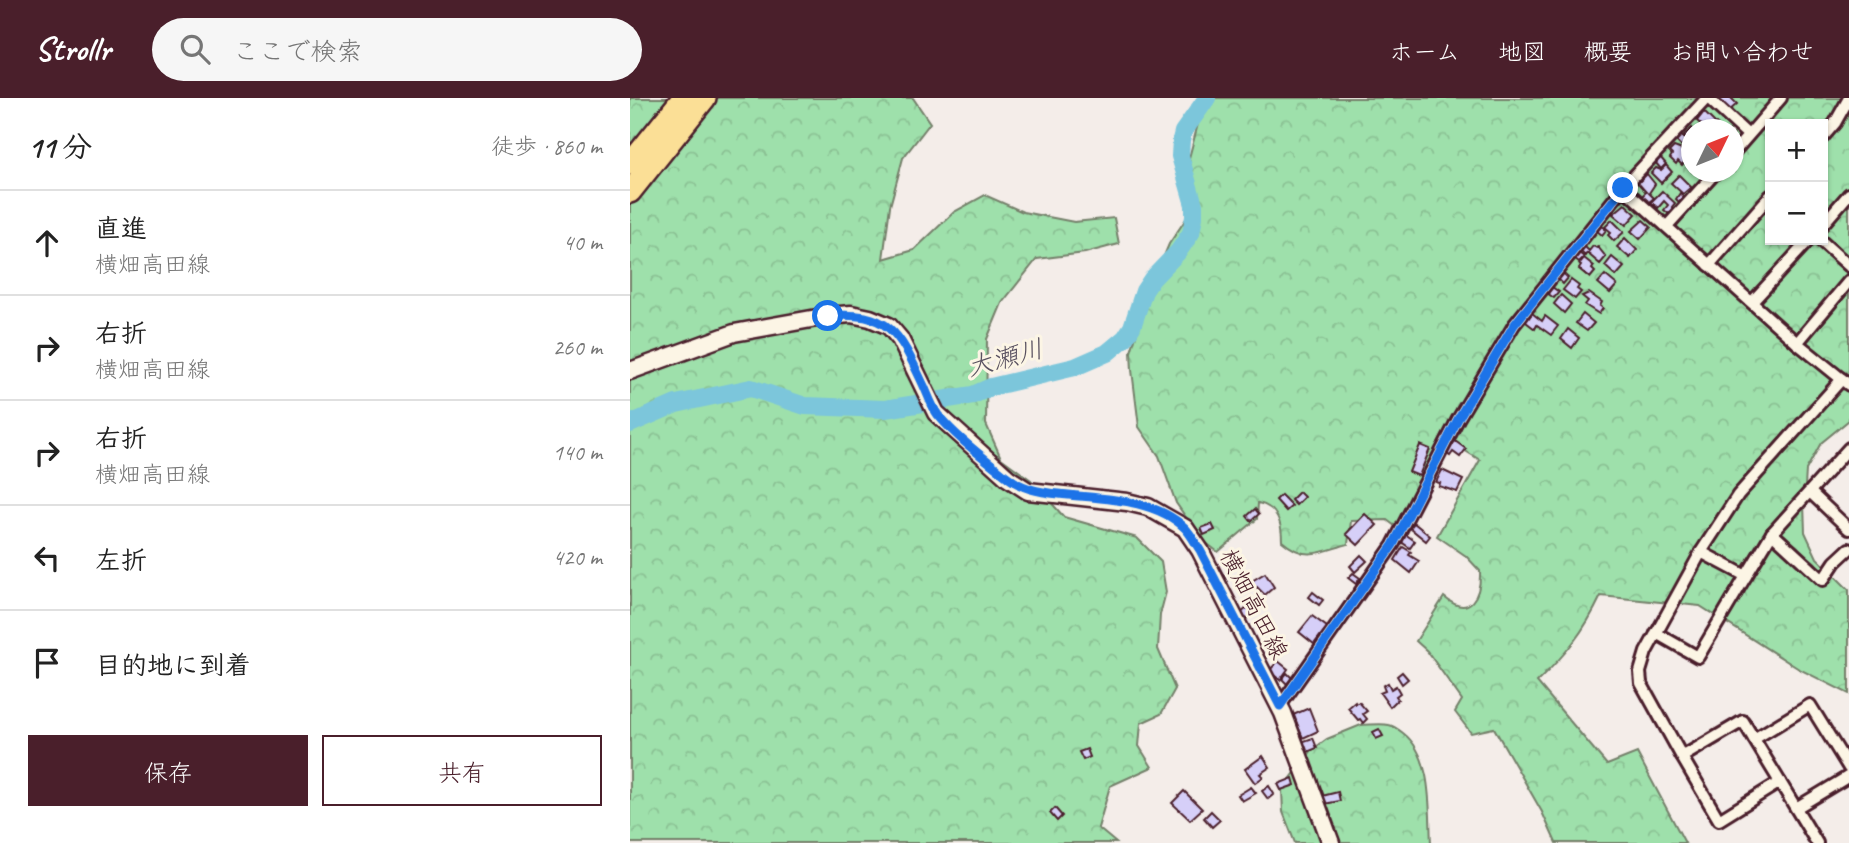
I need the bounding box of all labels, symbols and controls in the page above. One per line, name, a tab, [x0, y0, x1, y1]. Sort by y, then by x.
search box	[152, 18, 642, 81]
text: Strollr	[35, 28, 110, 70]
icon: search	[176, 30, 214, 68]
text: ここで検索	[232, 35, 362, 68]
text: ホーム	[1389, 37, 1460, 67]
text: 地図	[1498, 37, 1546, 67]
text: 概要	[1584, 37, 1632, 67]
text: お問い合わせ	[1670, 37, 1814, 67]
north arrow	[1681, 119, 1744, 182]
map controls	[1765, 119, 1828, 245]
button: +	[1765, 119, 1828, 182]
text: 11 分	[28, 128, 92, 166]
text: 徒歩 · 860 m	[491, 132, 602, 161]
route end	[1607, 172, 1638, 203]
button: −	[1765, 182, 1828, 245]
text: 直進	[95, 212, 147, 245]
icon: ahead	[28, 224, 66, 262]
text: 40 m	[563, 228, 602, 257]
text: 横畑高田線	[95, 250, 210, 279]
route start	[812, 300, 843, 331]
text: 右折	[95, 317, 147, 350]
icon: right	[28, 329, 66, 367]
water label: 大瀬川	[963, 332, 1047, 384]
text: 260 m	[553, 333, 602, 362]
text: 横畑高田線	[95, 355, 210, 384]
text: 右折	[95, 422, 147, 455]
icon: right	[28, 434, 66, 472]
text: 140 m	[553, 438, 602, 467]
text: 横畑高田線	[95, 460, 210, 489]
icon: left	[28, 539, 66, 577]
text: 420 m	[553, 543, 602, 572]
text: 左折	[95, 544, 147, 577]
street label: 横畑高田線	[1213, 544, 1295, 664]
icon: arrive	[28, 644, 66, 682]
text: 目的地に到着	[95, 649, 251, 682]
button: 保存	[28, 735, 308, 806]
button: 共有	[322, 735, 602, 806]

